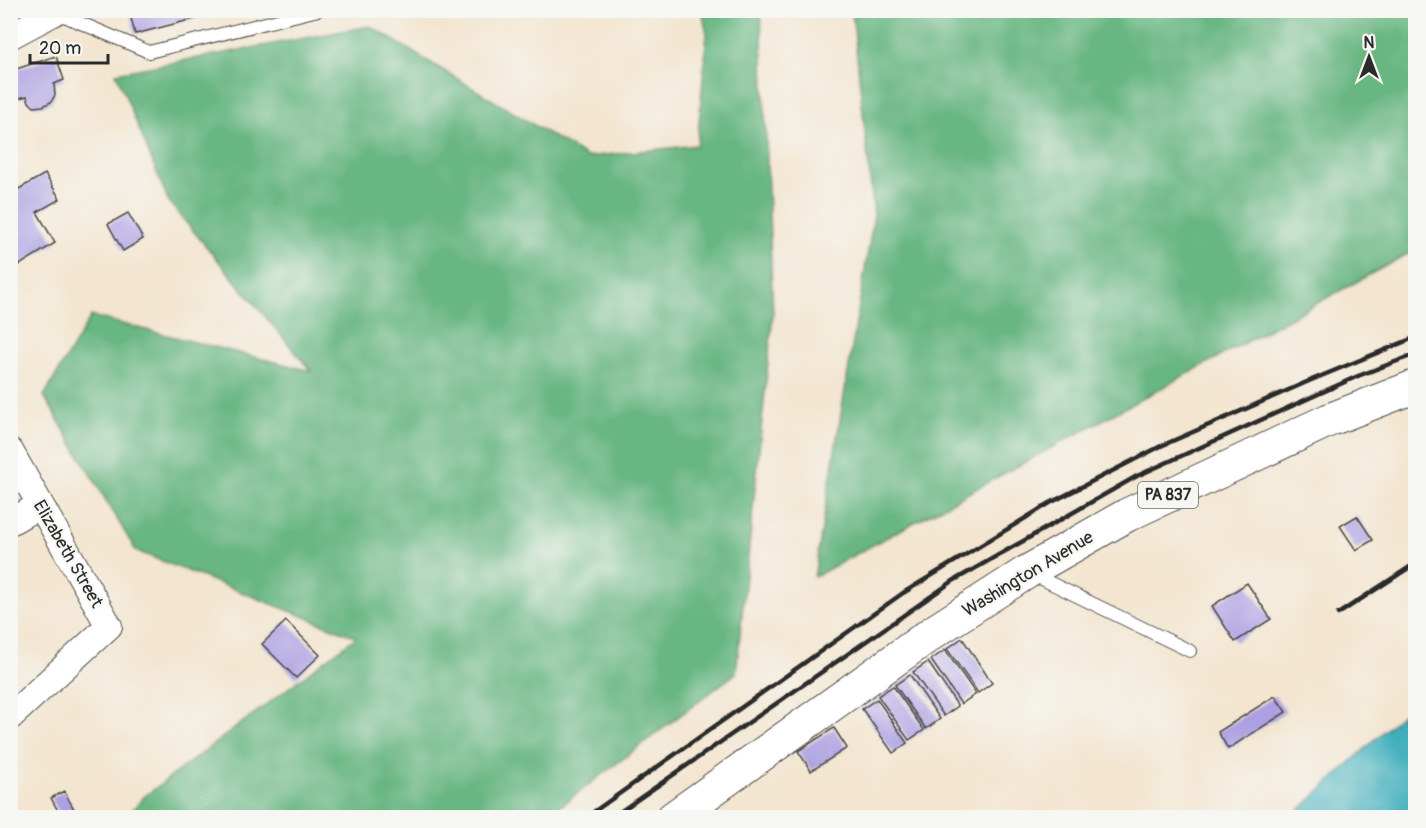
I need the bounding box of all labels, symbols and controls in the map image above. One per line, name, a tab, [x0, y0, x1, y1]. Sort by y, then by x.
scale bar	[30, 27, 108, 65]
north arrow	[1339, 27, 1399, 87]
text: N	[1364, 33, 1375, 53]
text: 20 m	[39, 37, 81, 60]
road number: PA 837	[1138, 482, 1198, 508]
street label: Elizabeth Street	[28, 496, 109, 613]
street label: Washington Avenue	[958, 526, 1098, 622]

